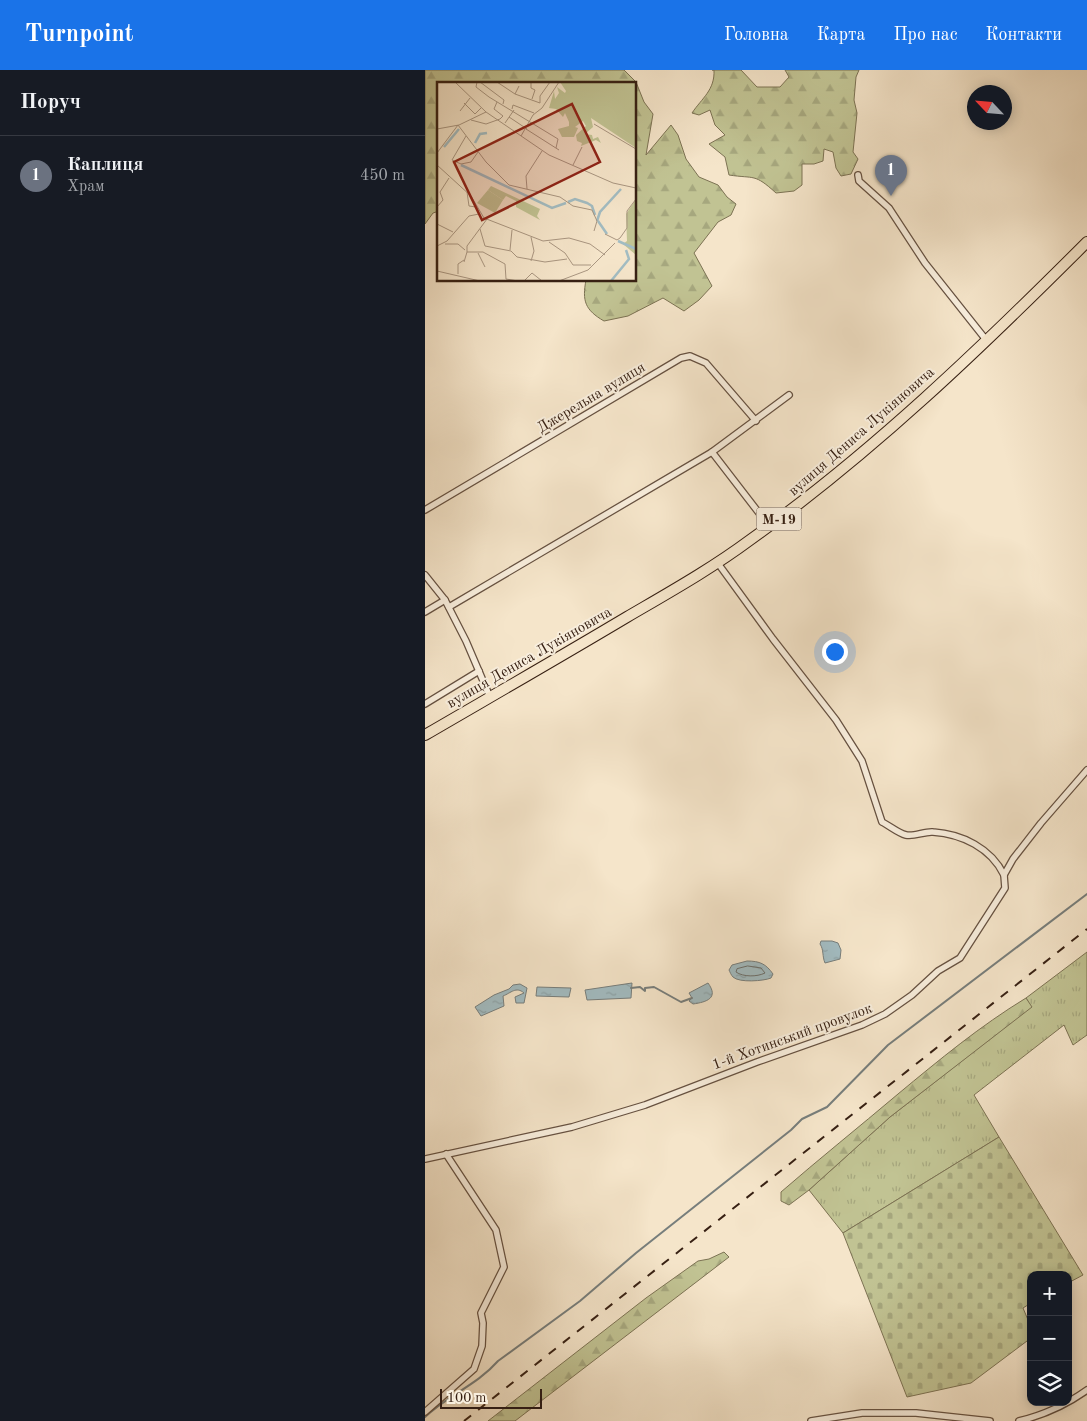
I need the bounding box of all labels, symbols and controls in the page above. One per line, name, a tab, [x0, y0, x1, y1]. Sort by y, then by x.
text: Turnpoint	[25, 23, 133, 47]
text: Головна	[724, 26, 789, 44]
text: Карта	[817, 26, 865, 44]
text: Про нас	[893, 26, 958, 44]
text: Контакти	[986, 26, 1062, 44]
inset map	[437, 82, 636, 281]
north arrow	[967, 85, 1012, 130]
text: Поруч	[20, 92, 81, 113]
pin: 1	[875, 155, 907, 196]
text: Каплиця	[67, 156, 143, 175]
text: 1	[31, 168, 41, 184]
text: 450 m	[360, 168, 405, 184]
text: Храм	[67, 179, 104, 195]
street label: Джерельна вулиця	[535, 360, 649, 436]
street label: вулиця Дениса Лукіяновича	[786, 365, 938, 499]
road number: М-19	[757, 508, 801, 530]
street label: вулиця Дениса Лукіяновича	[445, 605, 615, 712]
your location	[822, 639, 848, 665]
street label: 1-й Хотинський провулок	[711, 1001, 875, 1073]
map controls	[1027, 1271, 1072, 1406]
button: +	[1027, 1271, 1072, 1316]
button: −	[1027, 1316, 1072, 1361]
button: layers	[1027, 1361, 1072, 1406]
scale bar	[440, 1386, 543, 1409]
text: 100 m	[447, 1391, 486, 1405]

